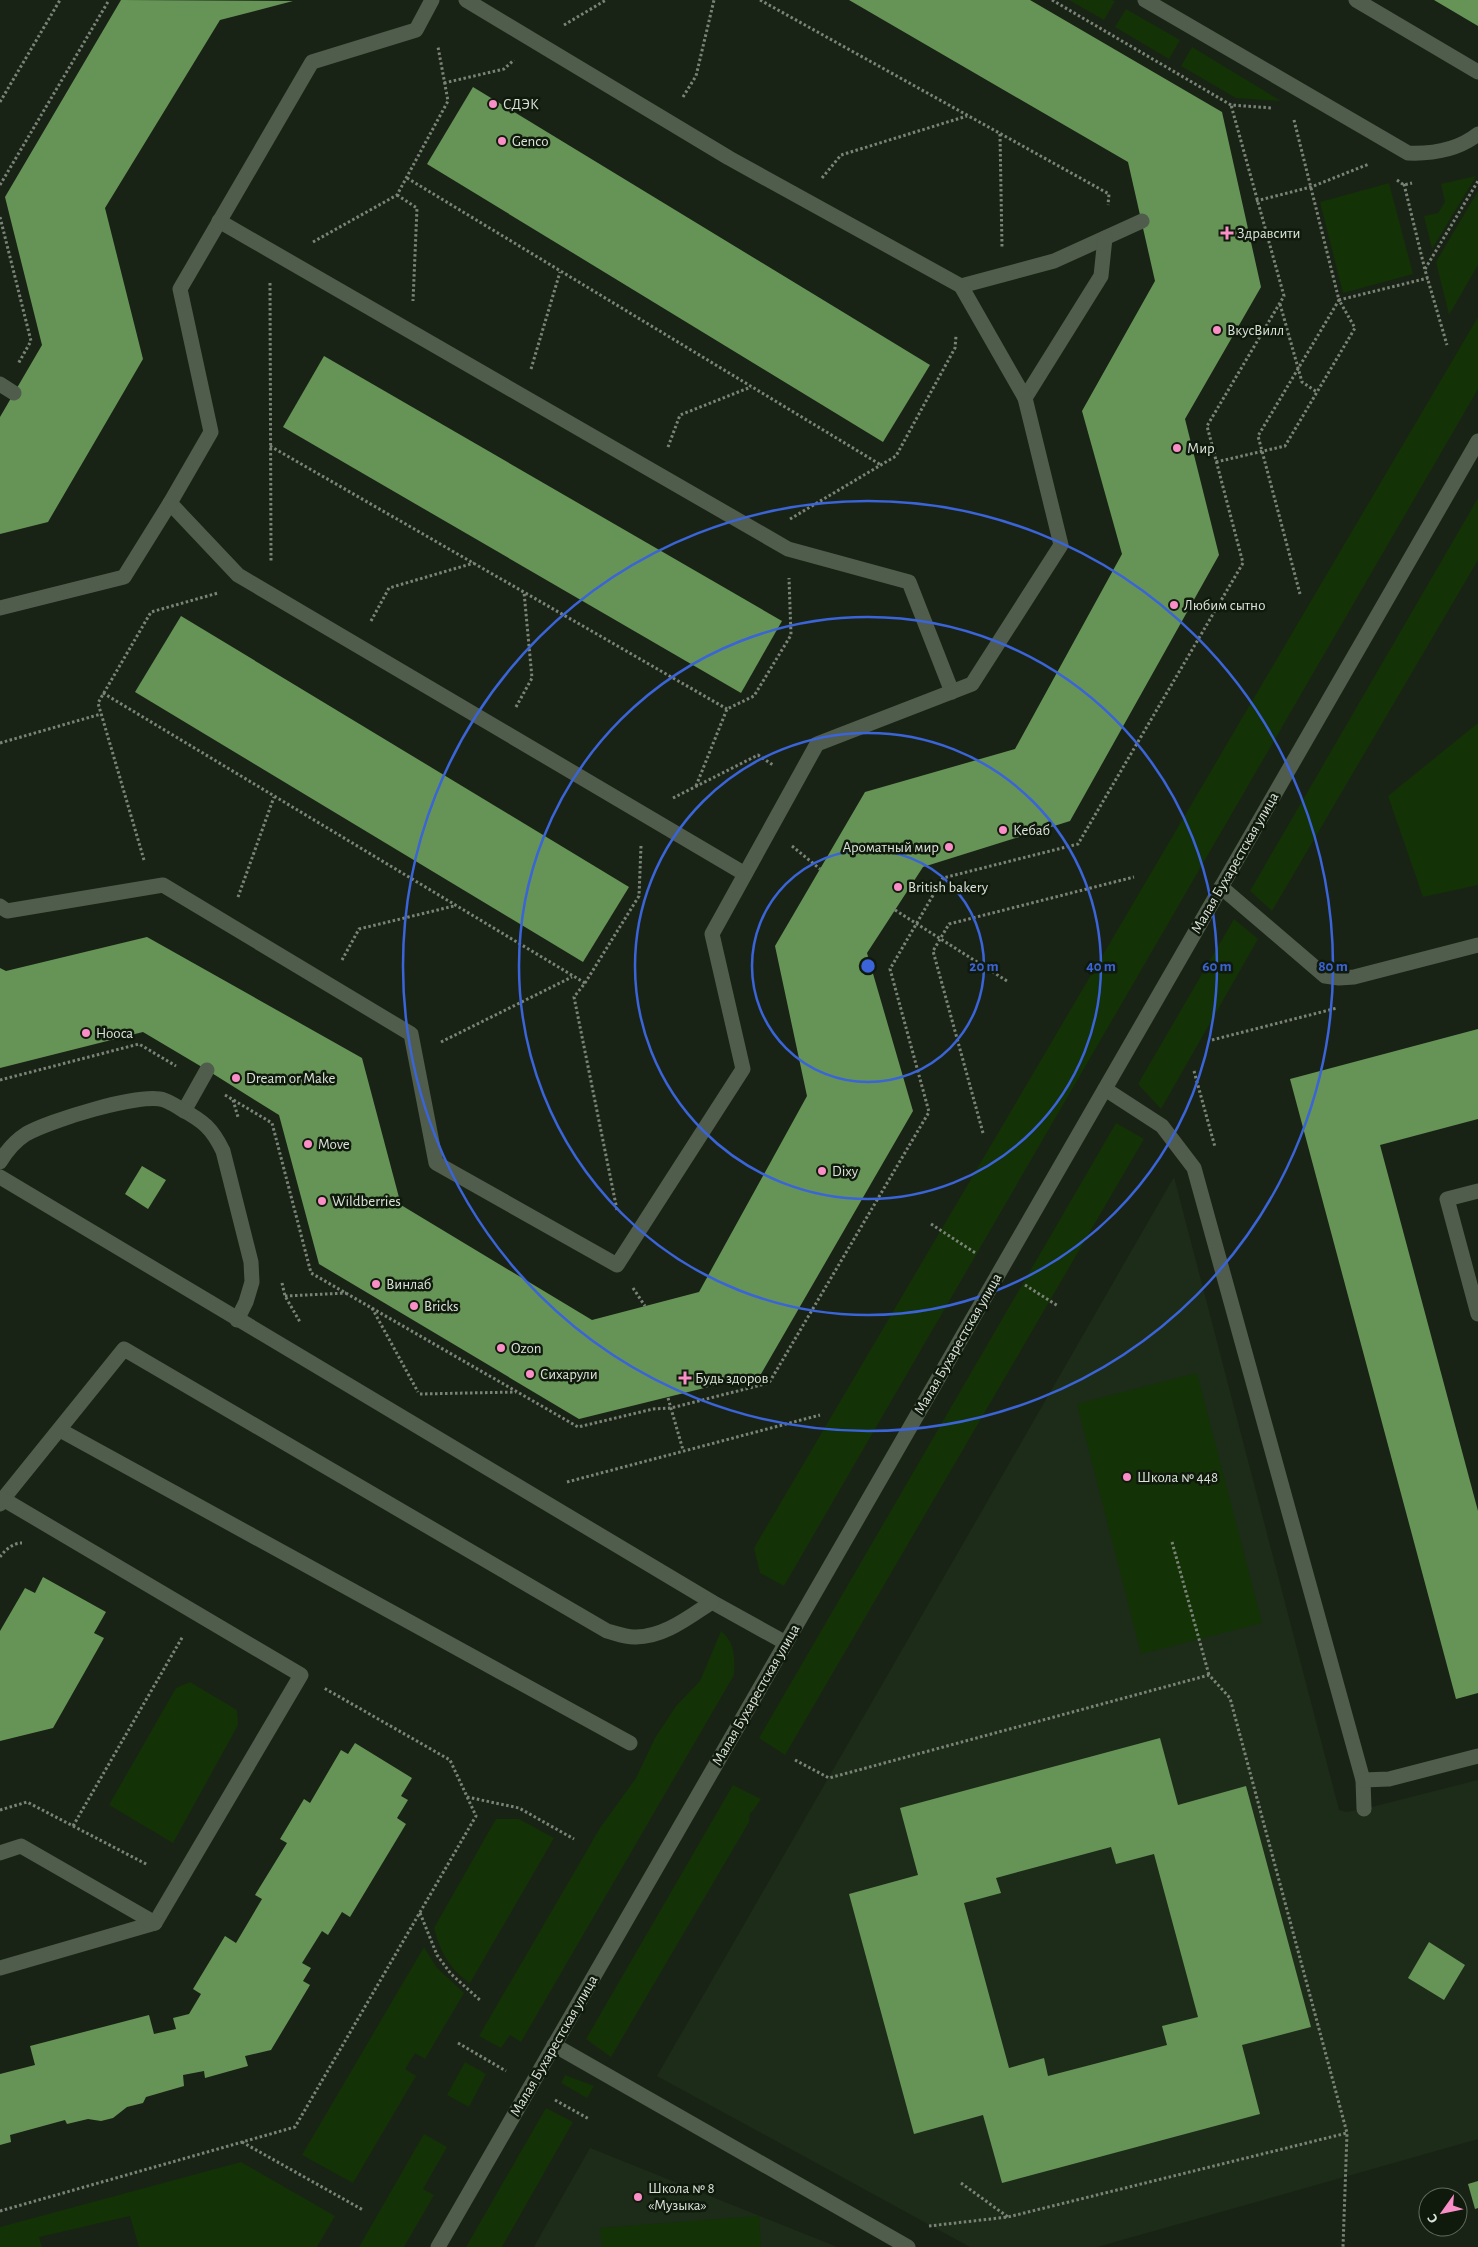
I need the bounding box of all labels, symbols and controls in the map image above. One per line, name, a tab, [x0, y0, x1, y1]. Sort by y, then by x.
place label: СДЭК	[503, 97, 539, 112]
marker: СДЭК	[487, 98, 499, 110]
place label: Genco	[512, 134, 549, 149]
marker: Genco	[496, 135, 508, 147]
place label: Здравсити	[1237, 226, 1301, 241]
marker: Здравсити	[1221, 227, 1233, 239]
place label: ВкусВилл	[1227, 323, 1284, 338]
marker: ВкусВилл	[1211, 324, 1223, 336]
place label: Мир	[1187, 441, 1215, 456]
marker: Мир	[1171, 442, 1183, 454]
place label: Любим сытно	[1184, 598, 1265, 613]
marker: Любим сытно	[1168, 599, 1180, 611]
street label: Малая Бухарестская улица	[1188, 790, 1282, 936]
place label: Кебаб	[1013, 823, 1050, 838]
marker: Кебаб	[997, 824, 1009, 836]
place label: Ароматный мир	[842, 840, 939, 855]
marker: Ароматный мир	[943, 841, 955, 853]
place label: British bakery	[908, 880, 989, 895]
marker: British bakery	[892, 881, 904, 893]
centre of rings	[859, 957, 877, 975]
text: 20 m	[969, 959, 999, 974]
text: 40 m	[1086, 959, 1116, 974]
text: 60 m	[1202, 959, 1232, 974]
text: 80 m	[1318, 959, 1348, 974]
place label: Hooca	[96, 1026, 133, 1041]
marker: Hooca	[80, 1027, 92, 1039]
place label: Dream or Make	[246, 1071, 335, 1086]
marker: Dream or Make	[230, 1072, 242, 1084]
place label: Move	[318, 1137, 350, 1152]
marker: Move	[302, 1138, 314, 1150]
place label: Dixy	[832, 1164, 859, 1179]
marker: Dixy	[816, 1165, 828, 1177]
place label: Wildberries	[332, 1194, 401, 1209]
marker: Wildberries	[316, 1195, 328, 1207]
street label: Малая Бухарестская улица	[911, 1271, 1005, 1417]
place label: Винлаб	[386, 1277, 431, 1292]
marker: Винлаб	[370, 1278, 382, 1290]
place label: Bricks	[424, 1299, 459, 1314]
marker: Bricks	[408, 1300, 420, 1312]
place label: Ozon	[511, 1341, 541, 1356]
marker: Ozon	[495, 1342, 507, 1354]
place label: Сихарули	[540, 1367, 598, 1382]
marker: Сихарули	[524, 1368, 536, 1380]
place label: Будь здоров	[695, 1371, 768, 1386]
marker: Будь здоров	[679, 1372, 691, 1384]
place label: Школа № 448	[1137, 1470, 1218, 1485]
marker: Школа № 448	[1121, 1471, 1133, 1483]
street label: Малая Бухарестская улица	[709, 1622, 803, 1768]
street label: Малая Бухарестская улица	[507, 1973, 601, 2119]
place label: Школа № 8 «Музыка»	[648, 2181, 715, 2213]
north arrow	[1418, 2187, 1468, 2237]
marker: Школа № 8 «Музыка»	[632, 2191, 644, 2203]
text: С	[1425, 2211, 1441, 2226]

